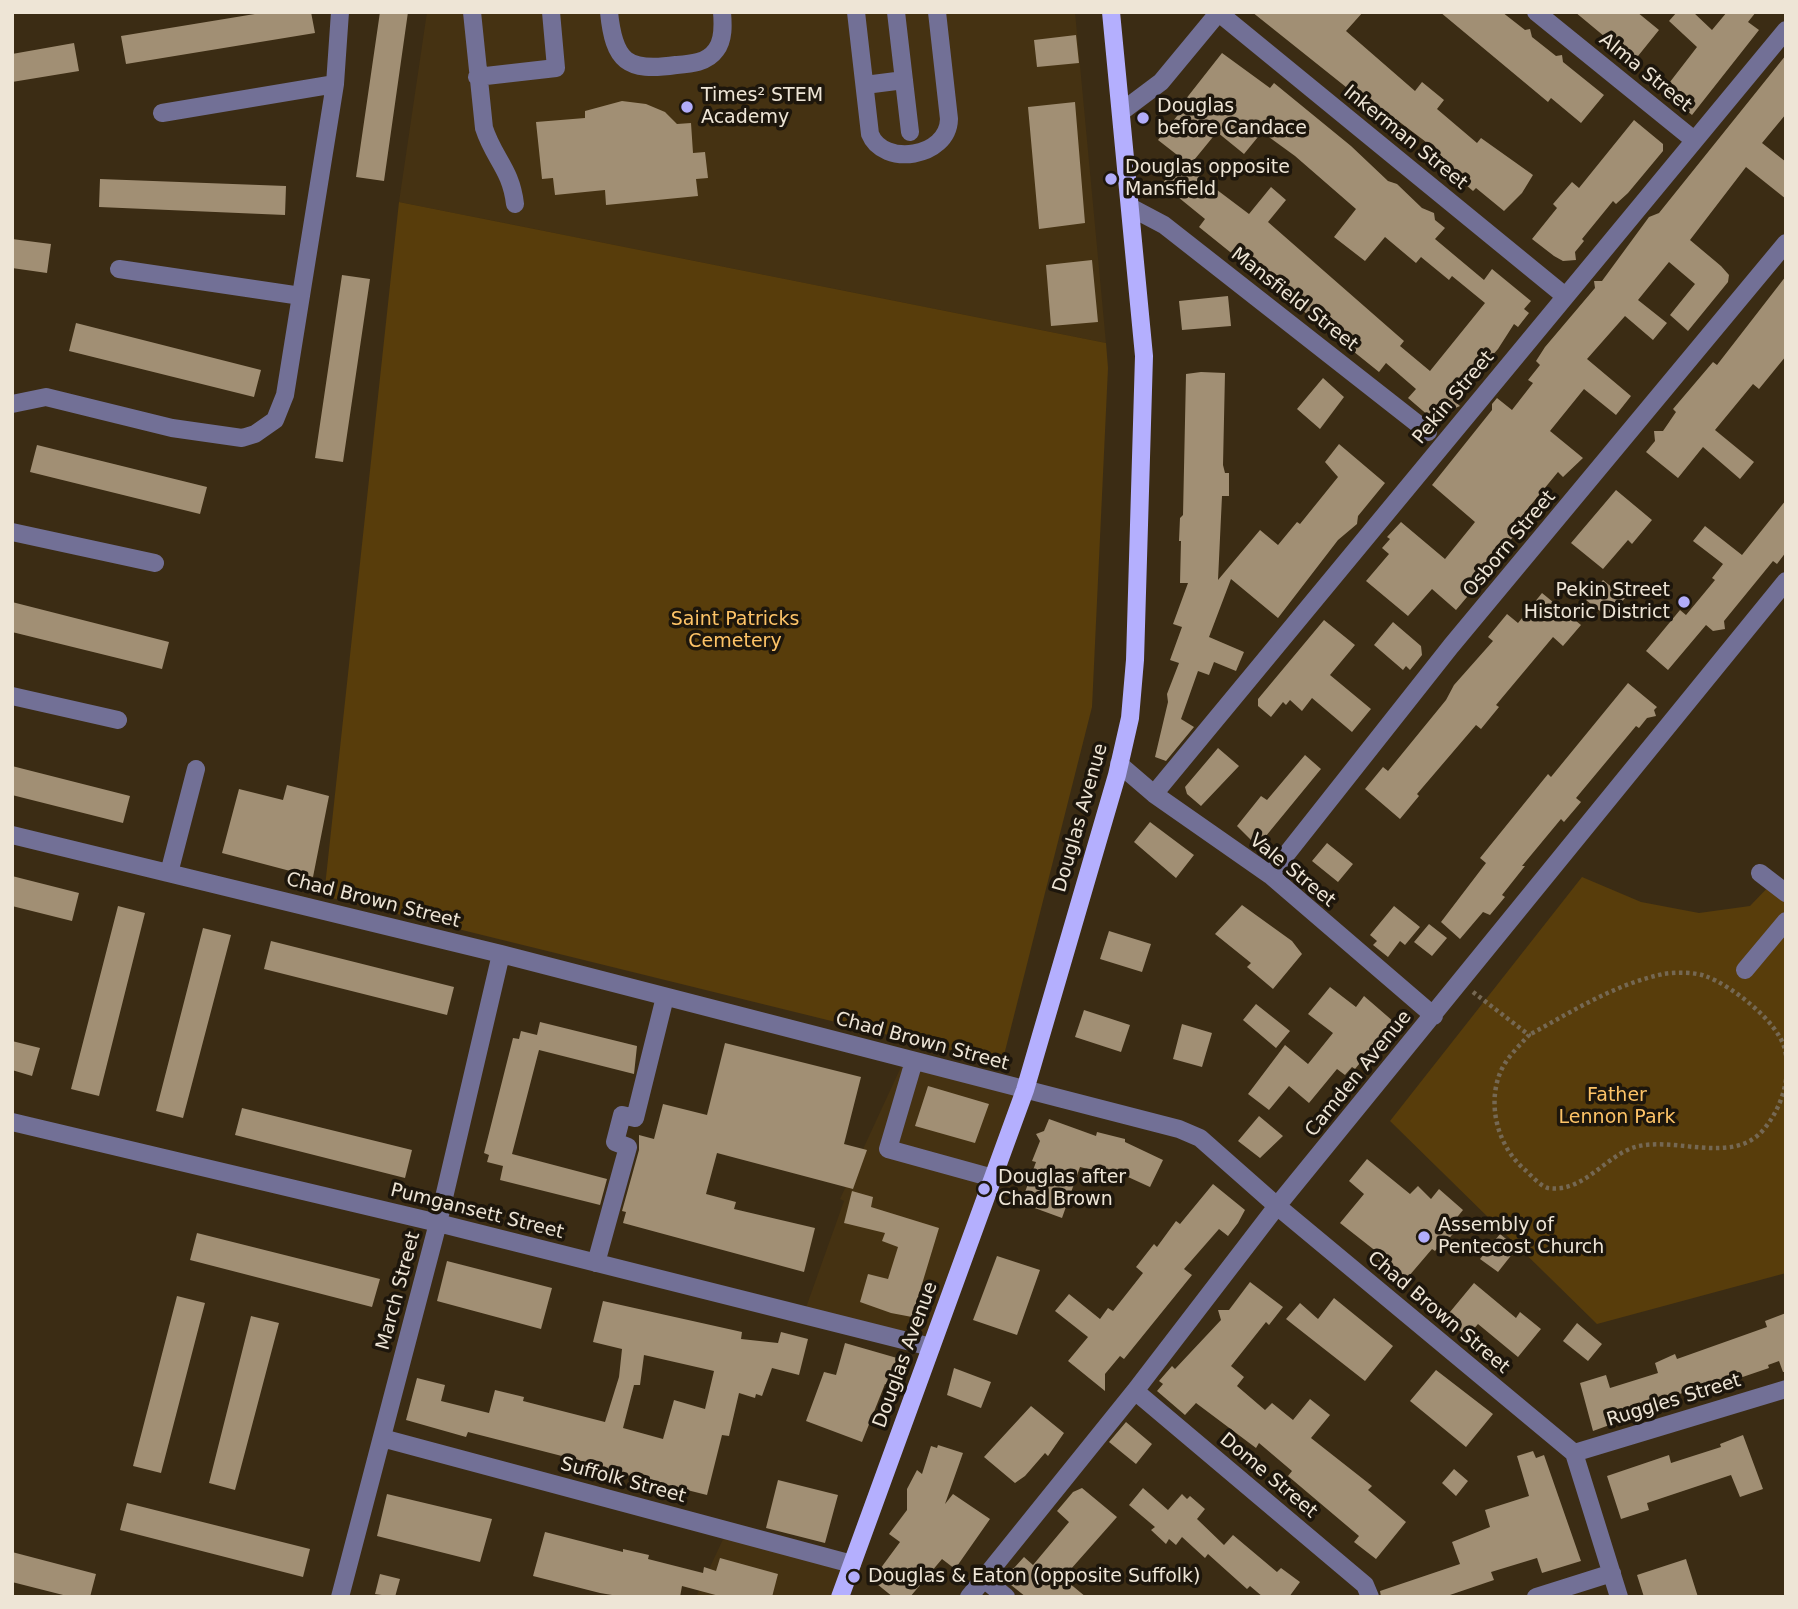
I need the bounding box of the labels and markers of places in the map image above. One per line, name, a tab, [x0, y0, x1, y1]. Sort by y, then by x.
place label: Times² STEM Academy	[701, 85, 823, 129]
place label: Douglas before Candace	[1157, 96, 1307, 140]
marker: Times² STEM Academy	[679, 99, 695, 115]
marker: Douglas before Candace	[1135, 110, 1151, 126]
place label: Douglas opposite Mansfield	[1125, 157, 1290, 201]
marker: Douglas opposite Mansfield	[1103, 171, 1119, 187]
place label: Pekin Street Historic District	[1524, 580, 1670, 624]
marker: Pekin Street Historic District	[1676, 594, 1692, 610]
place label: Douglas after Chad Brown	[998, 1167, 1126, 1211]
marker: Douglas after Chad Brown	[976, 1181, 992, 1197]
place label: Assembly of Pentecost Church	[1438, 1215, 1604, 1259]
marker: Assembly of Pentecost Church	[1416, 1229, 1432, 1245]
place label: Douglas & Eaton (opposite Suffolk)	[868, 1566, 1201, 1588]
marker: Douglas & Eaton (opposite Suffolk)	[846, 1569, 862, 1585]

